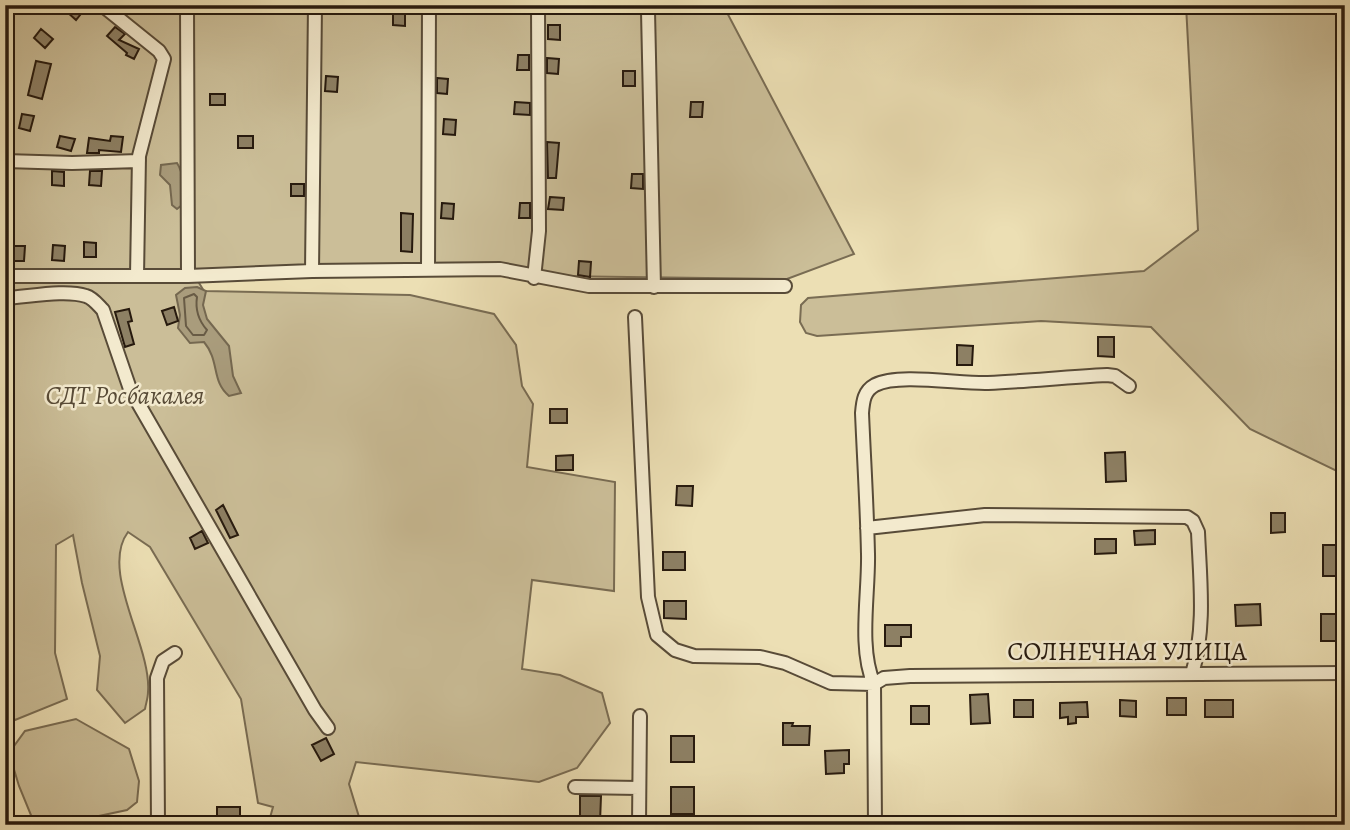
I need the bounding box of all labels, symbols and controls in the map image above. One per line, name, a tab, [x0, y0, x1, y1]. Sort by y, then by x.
park label: СДТ Росбакалея	[45, 378, 205, 413]
street label: СОЛНЕЧНАЯ УЛИЦА	[1007, 634, 1247, 669]

